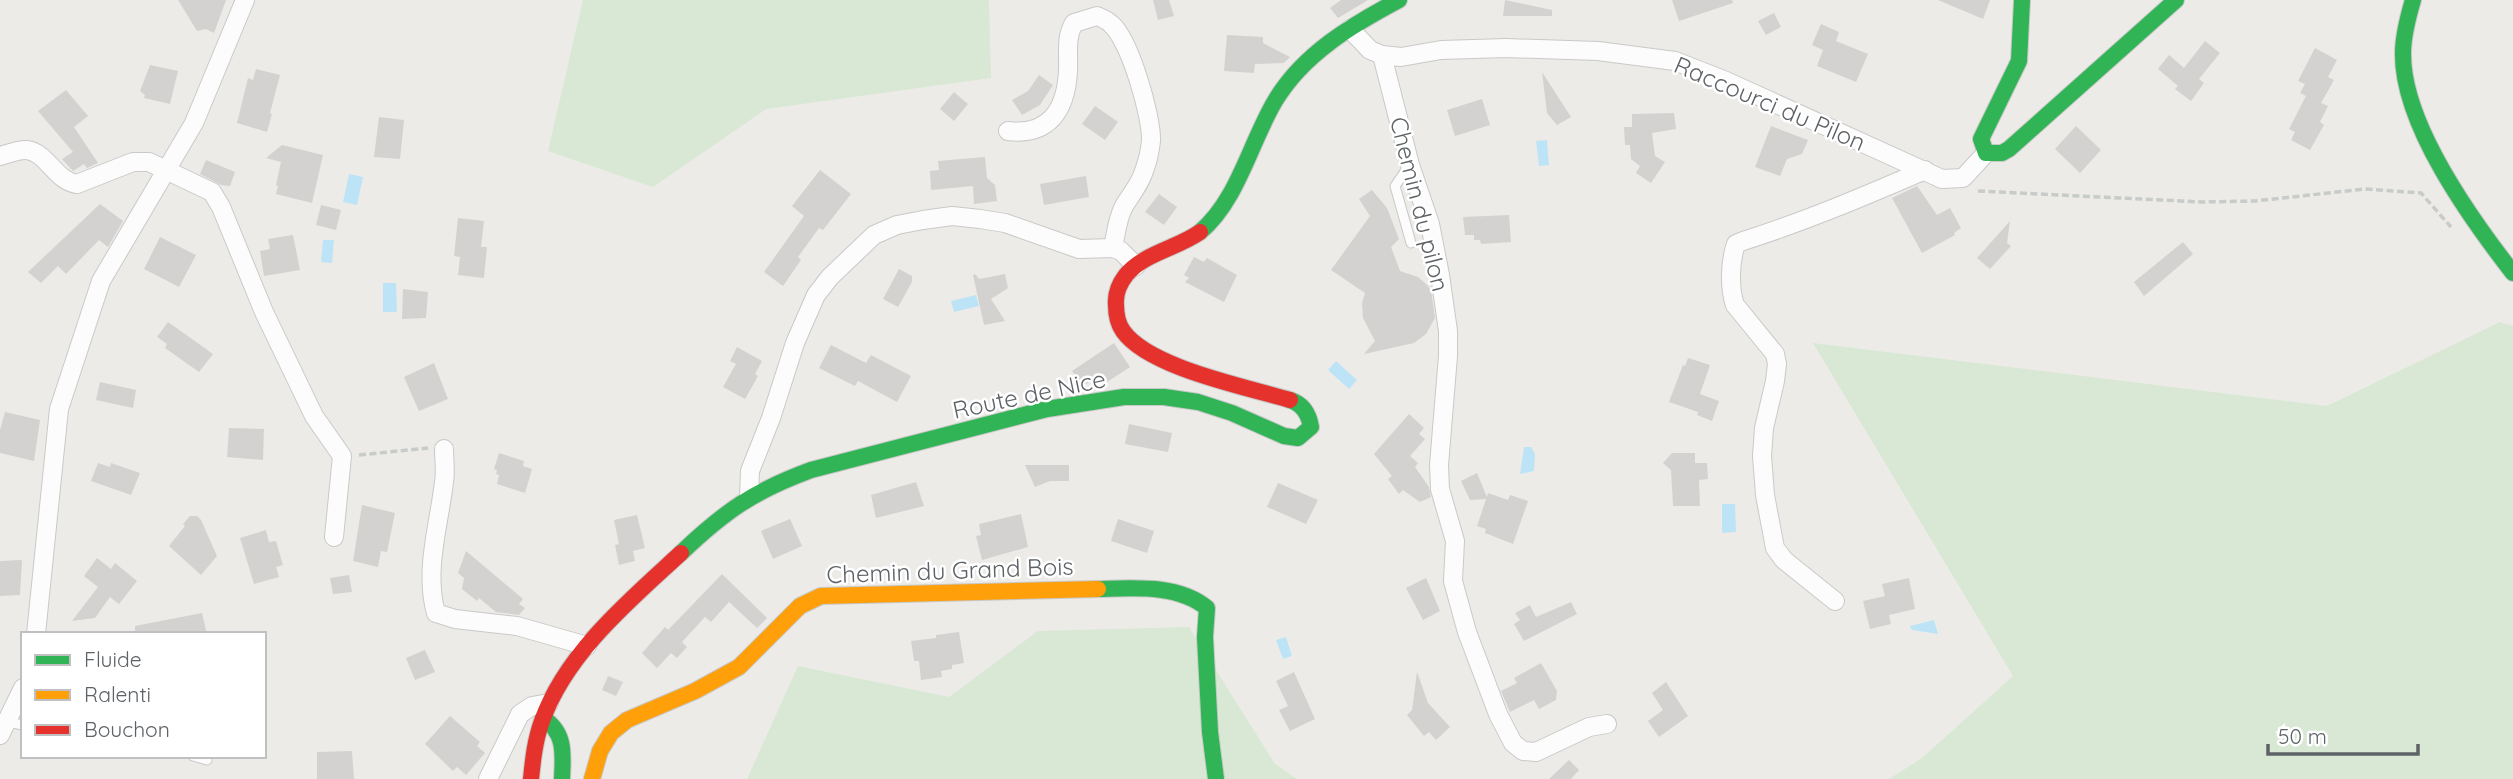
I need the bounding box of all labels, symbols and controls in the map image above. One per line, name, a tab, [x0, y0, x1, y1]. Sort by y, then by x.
street label: Raccourci du Pilon	[1670, 49, 1870, 157]
street label: Chemin du pilon	[1384, 114, 1456, 294]
street label: Route de Nice	[950, 363, 1108, 425]
street label: Chemin du Grand Bois	[826, 551, 1074, 589]
legend	[21, 632, 266, 758]
text: Fluide	[84, 646, 142, 672]
text: Ralenti	[84, 681, 151, 707]
scale bar	[2268, 712, 2418, 756]
text: Bouchon	[84, 716, 170, 742]
text: 50 m	[2278, 723, 2327, 749]

